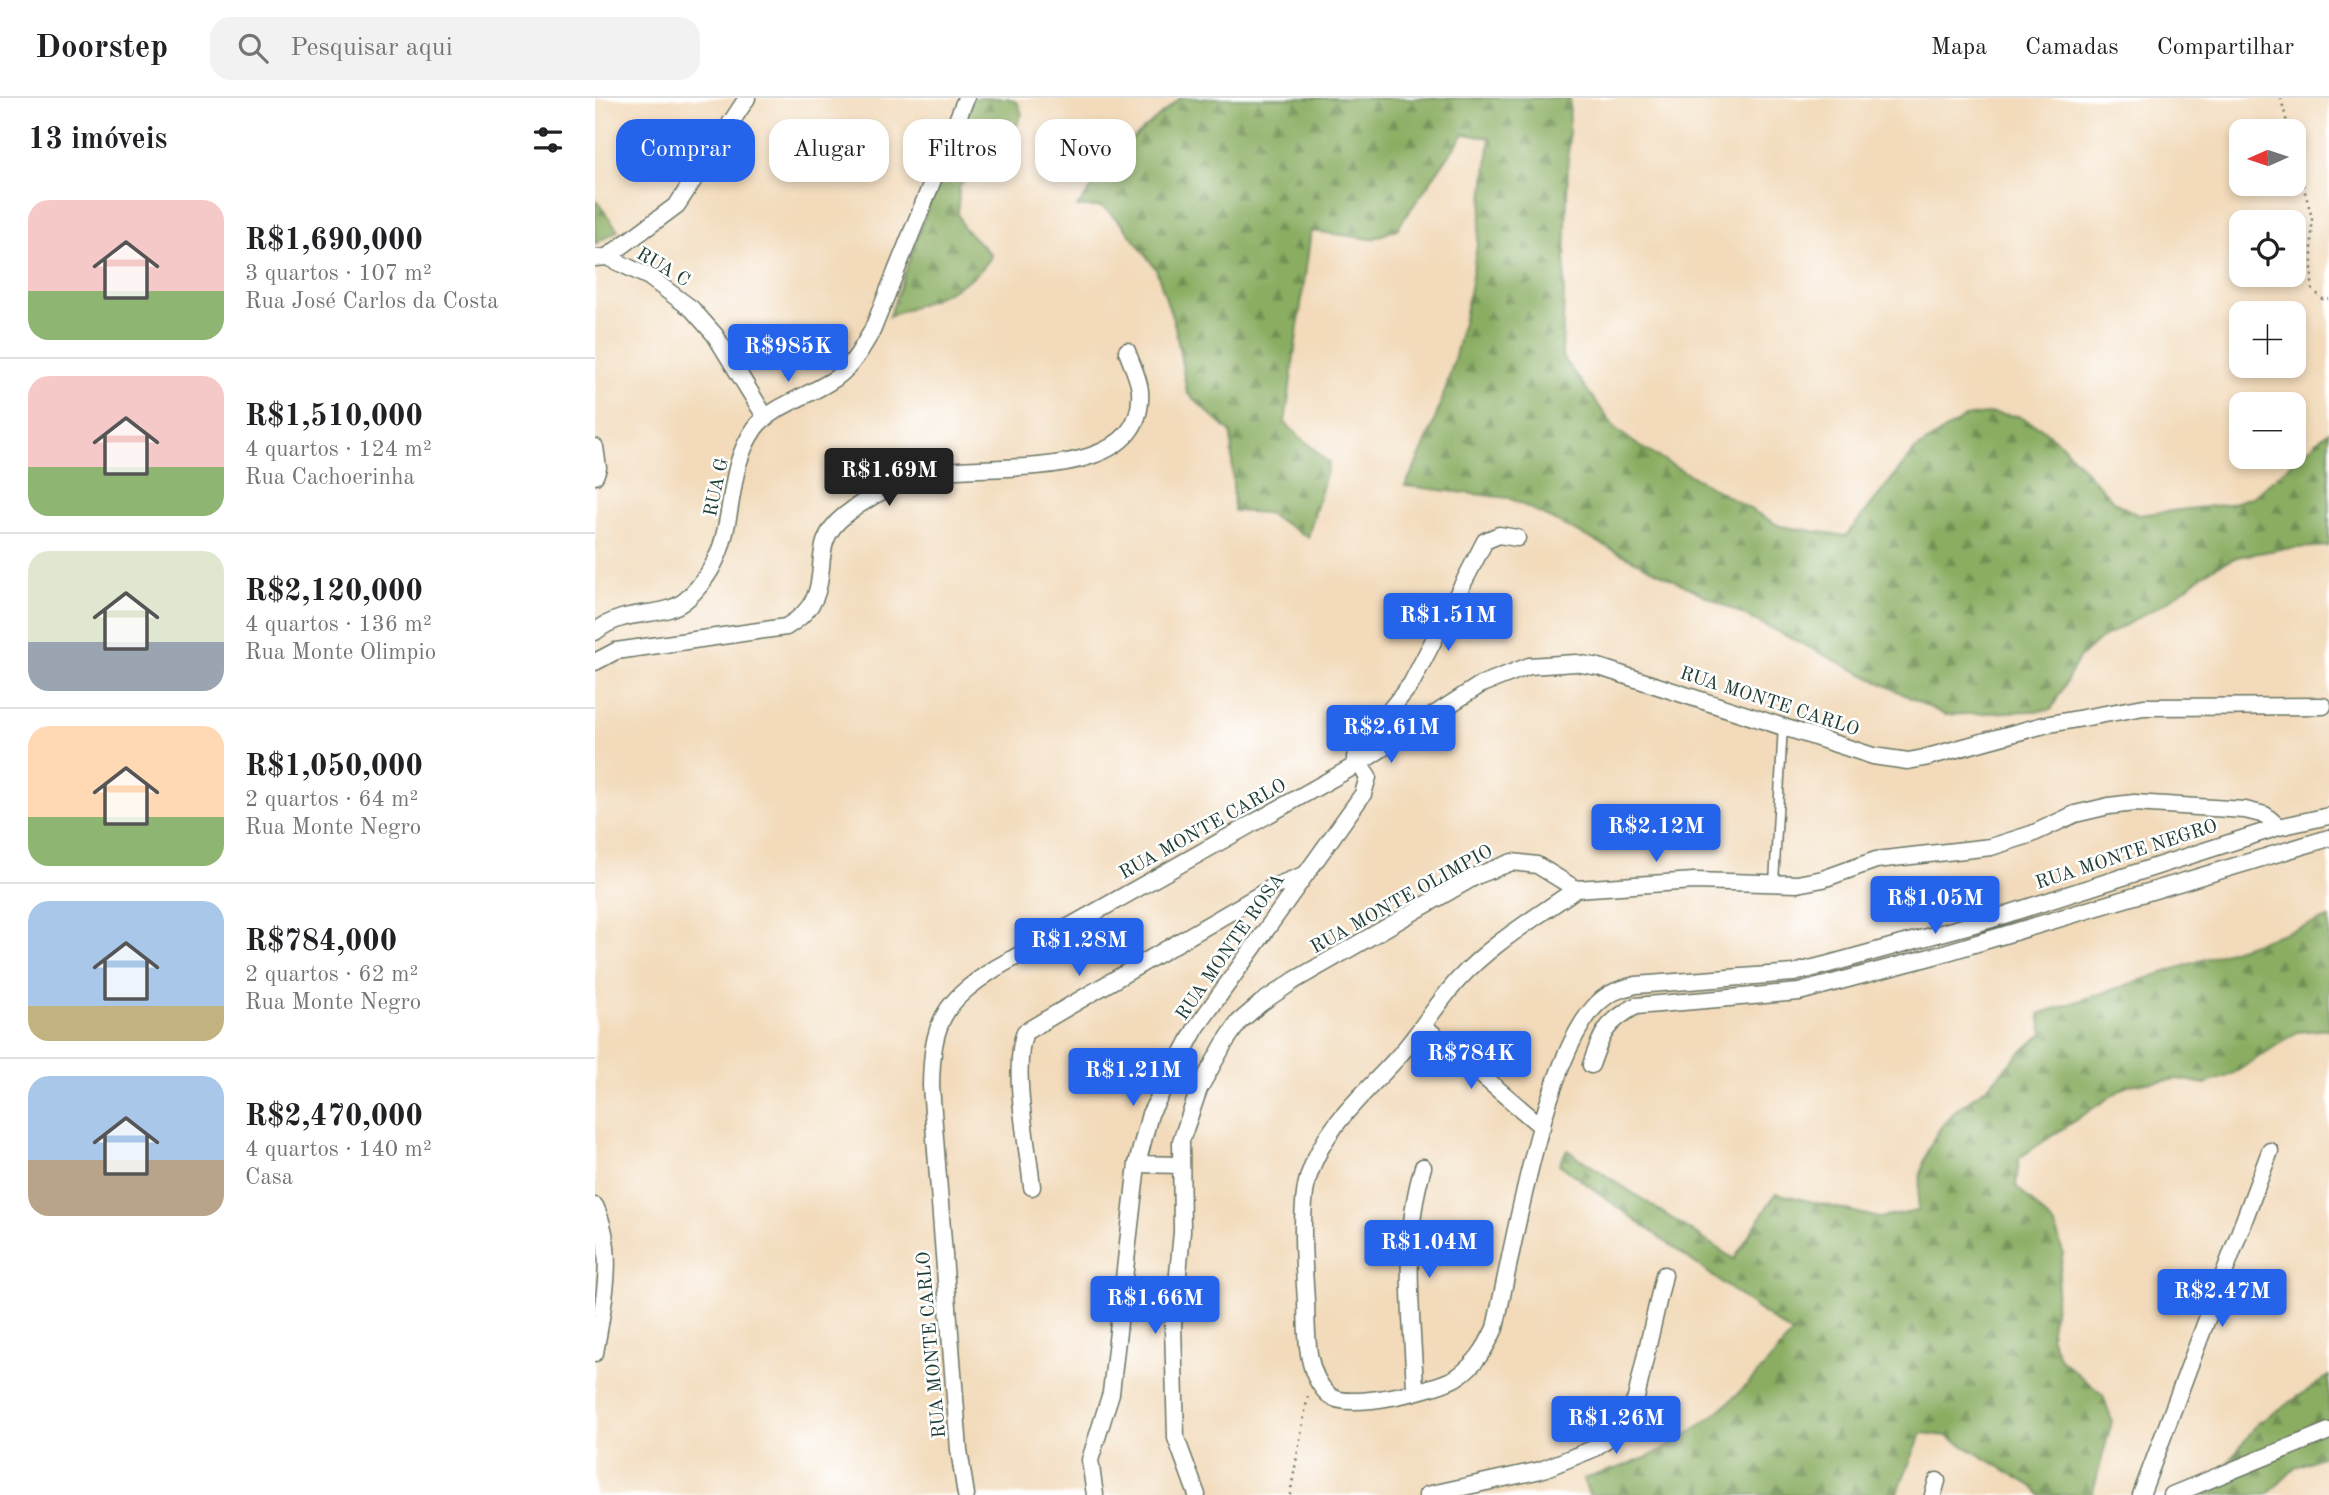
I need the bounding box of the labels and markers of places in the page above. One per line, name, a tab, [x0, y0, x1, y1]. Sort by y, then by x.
pin: R$985K	[731, 324, 845, 384]
pin: R$1.69M	[824, 448, 954, 508]
pin: R$1.51M	[1383, 594, 1513, 653]
pin: R$2.61M	[1326, 706, 1456, 765]
pin: R$2.12M	[1591, 804, 1721, 864]
pin: R$1.05M	[1870, 876, 2000, 936]
pin: R$1.28M	[1014, 918, 1144, 978]
pin: R$784K	[1414, 1032, 1528, 1091]
pin: R$1.21M	[1068, 1048, 1198, 1108]
pin: R$1.04M	[1364, 1220, 1494, 1280]
pin: R$2.47M	[2157, 1270, 2287, 1329]
pin: R$1.66M	[1090, 1276, 1220, 1336]
pin: R$1.26M	[1551, 1396, 1681, 1456]

